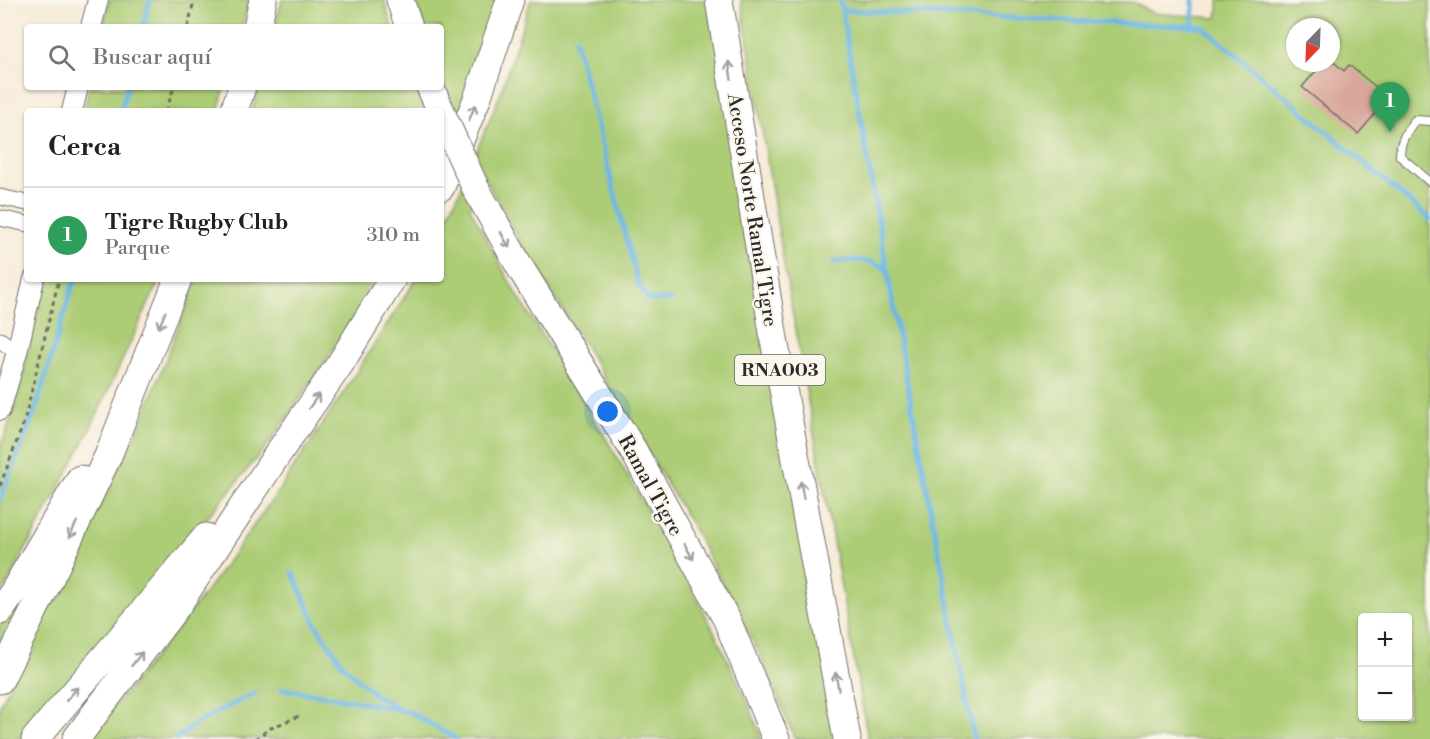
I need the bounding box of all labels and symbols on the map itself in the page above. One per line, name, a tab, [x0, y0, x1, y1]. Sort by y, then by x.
north arrow	[1286, 18, 1340, 72]
one-way arrow	[724, 60, 735, 80]
pin: 1	[1370, 82, 1410, 132]
street label: Acceso Norte Ramal Tigre	[721, 91, 782, 329]
one-way arrow	[467, 105, 478, 123]
one-way arrow	[500, 230, 511, 248]
one-way arrow	[155, 310, 166, 328]
road number: RNA003	[735, 355, 825, 385]
one-way arrow	[308, 393, 320, 410]
your location	[593, 397, 622, 426]
street label: Ramal Tigre	[612, 431, 688, 541]
one-way arrow	[796, 480, 807, 500]
one-way arrow	[67, 520, 79, 538]
one-way arrow	[683, 543, 695, 560]
one-way arrow	[130, 651, 143, 667]
one-way arrow	[831, 672, 842, 692]
one-way arrow	[65, 687, 79, 702]

